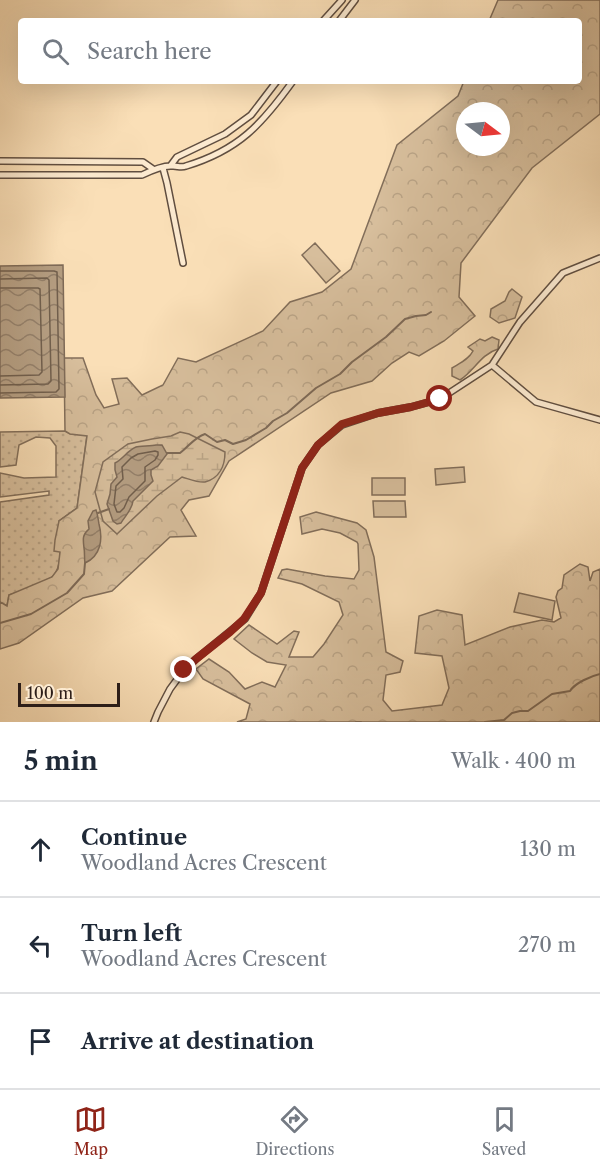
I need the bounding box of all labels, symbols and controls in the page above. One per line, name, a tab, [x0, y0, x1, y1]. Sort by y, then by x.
search box	[18, 18, 582, 84]
icon: search	[39, 35, 72, 68]
text: Search here	[87, 38, 212, 65]
north arrow	[456, 102, 510, 156]
route start	[426, 385, 452, 411]
route end	[170, 656, 196, 682]
scale bar	[18, 680, 120, 708]
text: 100 m	[27, 683, 73, 703]
text: 5 min	[24, 745, 98, 777]
text: Walk · 400 m	[451, 749, 576, 773]
text: Continue	[81, 824, 187, 851]
icon: ahead	[24, 833, 57, 866]
text: 130 m	[520, 837, 576, 861]
text: Woodland Acres Crescent	[81, 851, 327, 875]
text: Turn left	[81, 920, 182, 947]
icon: left	[24, 929, 57, 962]
text: 270 m	[518, 933, 576, 957]
text: Woodland Acres Crescent	[81, 947, 327, 971]
icon: arrive	[24, 1025, 57, 1058]
text: Arrive at destination	[81, 1028, 314, 1055]
tab: Map	[74, 1103, 108, 1159]
tab: Directions	[255, 1103, 334, 1159]
tab: Saved	[482, 1103, 526, 1159]

